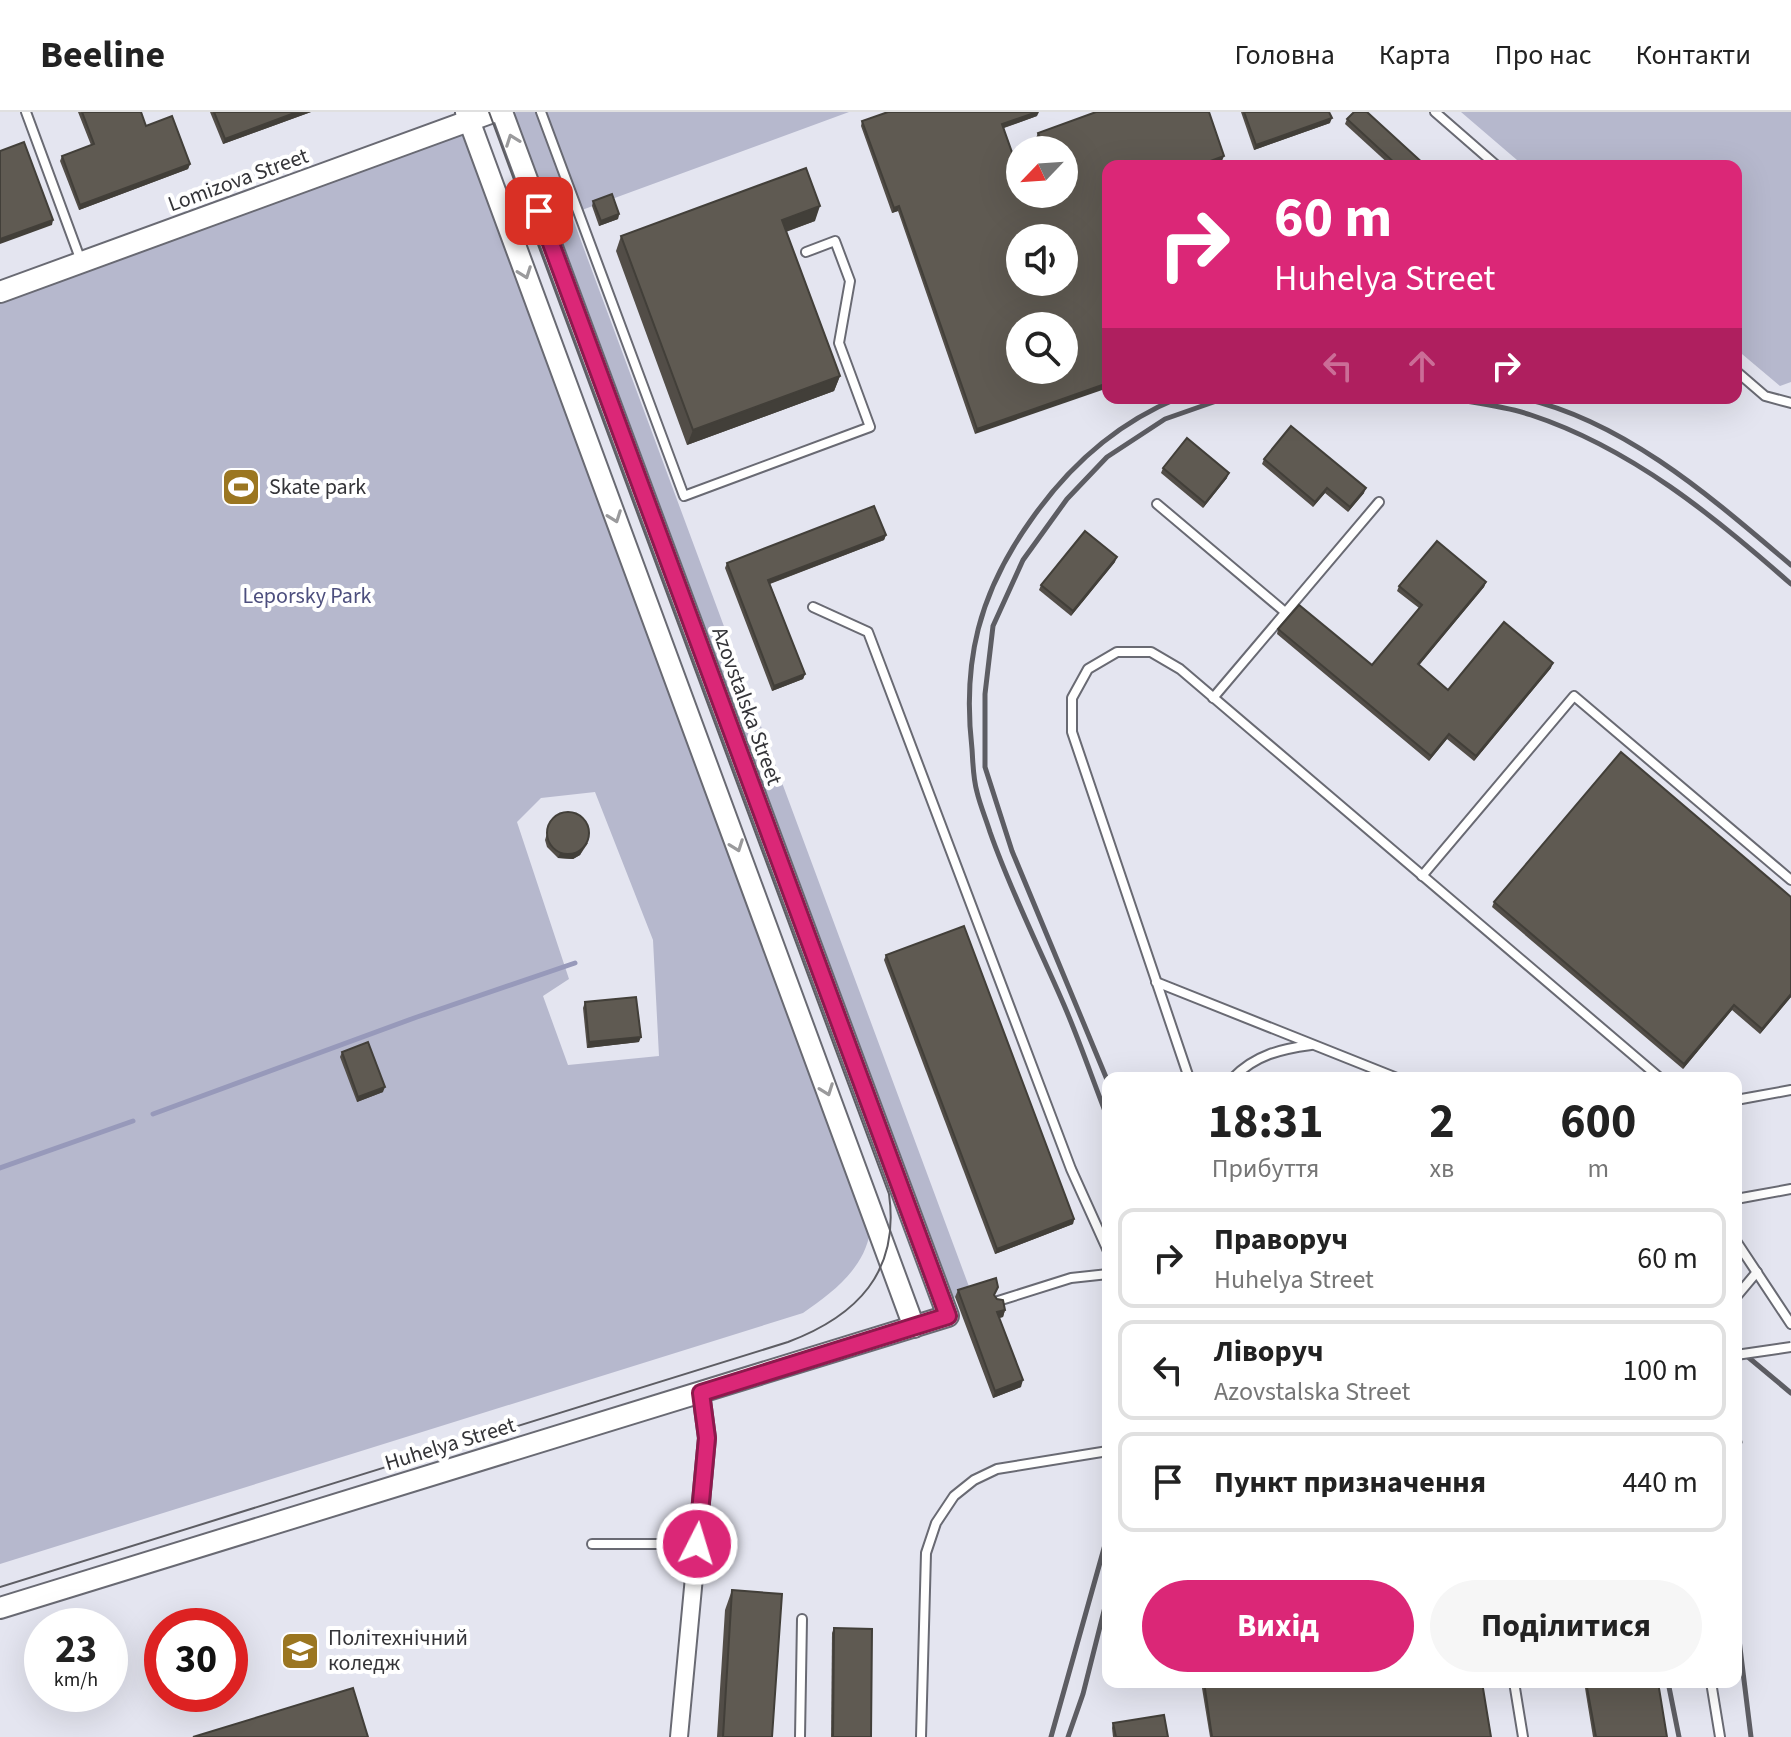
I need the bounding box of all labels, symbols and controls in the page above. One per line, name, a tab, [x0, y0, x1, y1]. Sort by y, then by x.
text: Beeline	[40, 28, 165, 82]
text: Головна	[1235, 35, 1335, 75]
text: Карта	[1379, 35, 1451, 75]
text: Про нас	[1495, 35, 1592, 75]
text: Контакти	[1636, 35, 1751, 75]
one-way arrow	[506, 134, 522, 148]
north arrow	[1006, 136, 1078, 208]
map controls	[1006, 136, 1078, 384]
street label: Lomizova Street	[163, 140, 313, 220]
pin	[505, 177, 573, 245]
text: 60 m	[1274, 179, 1392, 258]
icon: arrive	[517, 189, 561, 233]
icon: right	[1142, 192, 1246, 296]
button: sound	[1006, 224, 1078, 296]
text: Huhelya Street	[1274, 253, 1495, 304]
one-way arrow	[515, 265, 532, 279]
button: search	[1006, 312, 1078, 384]
icon: left	[1316, 344, 1360, 388]
icon: ahead	[1400, 344, 1444, 388]
icon: right	[1484, 344, 1528, 388]
sports icon: Skate park	[220, 466, 262, 508]
place label: Skate park	[269, 471, 366, 503]
one-way arrow	[605, 509, 622, 523]
park label: Leporsky Park	[243, 580, 372, 612]
street label: Azovstalska Street	[704, 622, 791, 790]
one-way arrow	[727, 839, 744, 853]
one-way arrow	[817, 1083, 834, 1097]
text: 18:31	[1208, 1088, 1323, 1156]
text: 2	[1429, 1088, 1455, 1156]
text: 600	[1560, 1088, 1636, 1156]
text: Прибуття	[1212, 1150, 1320, 1187]
text: хв	[1429, 1150, 1454, 1187]
text: m	[1587, 1150, 1609, 1187]
text: Праворуч	[1214, 1218, 1348, 1261]
icon: right	[1146, 1236, 1190, 1280]
text: 60 m	[1637, 1237, 1698, 1280]
text: Huhelya Street	[1214, 1261, 1374, 1298]
text: Ліворуч	[1214, 1330, 1324, 1373]
icon: left	[1146, 1348, 1190, 1392]
text: 100 m	[1622, 1349, 1698, 1392]
text: Azovstalska Street	[1214, 1373, 1410, 1410]
street label: Huhelya Street	[381, 1409, 520, 1479]
icon: arrive	[1146, 1460, 1190, 1504]
text: Пункт призначення	[1214, 1461, 1486, 1504]
text: 440 m	[1622, 1461, 1698, 1504]
position arrow	[655, 1502, 739, 1586]
button: Вихід	[1142, 1580, 1414, 1672]
button: Поділитися	[1430, 1580, 1702, 1672]
speed limit sign: 30	[144, 1608, 248, 1712]
text: 23	[55, 1621, 97, 1678]
place label: Політехнічний коледж	[328, 1622, 468, 1679]
school or university icon: Політехнічний коледж	[279, 1630, 321, 1672]
text: km/h	[54, 1666, 98, 1694]

